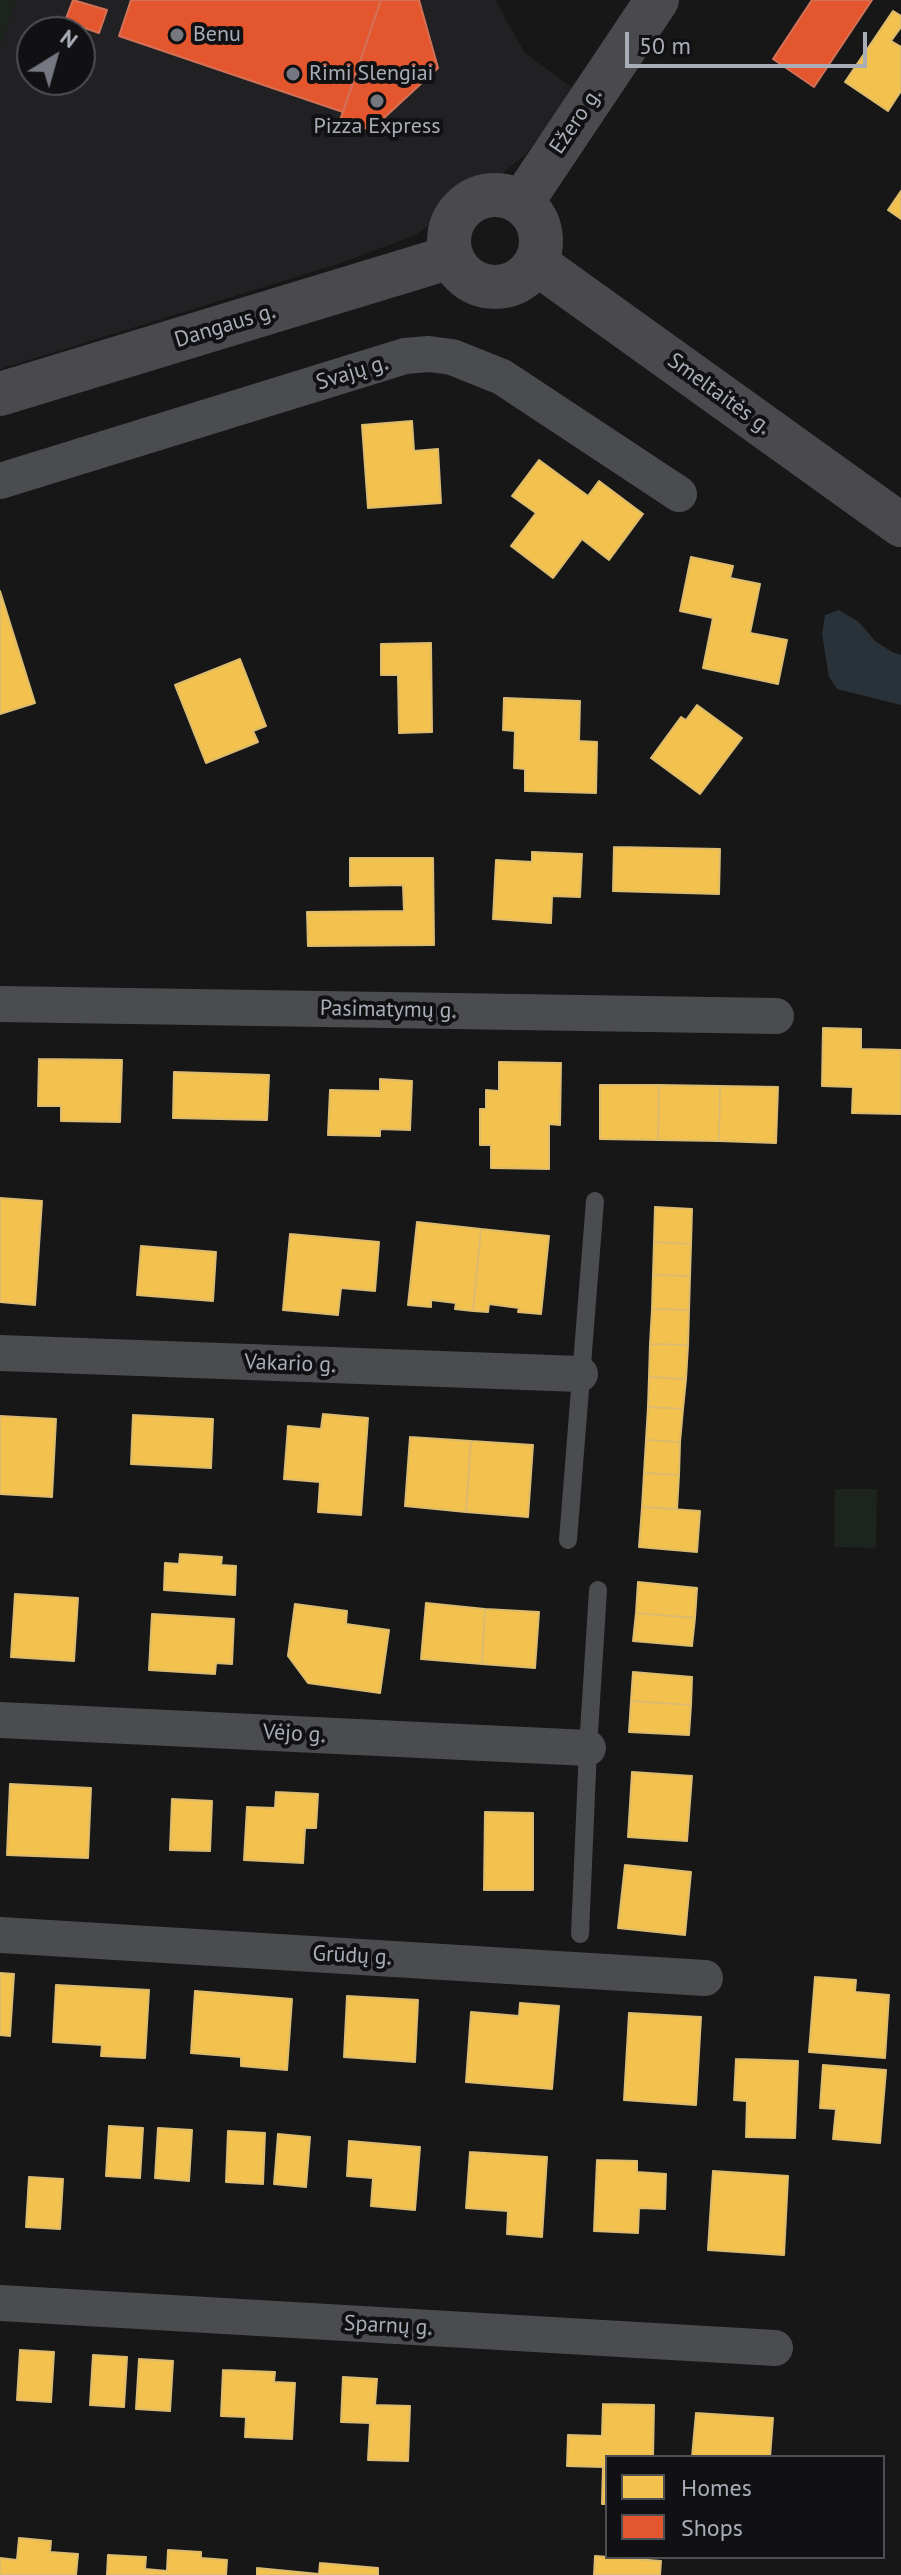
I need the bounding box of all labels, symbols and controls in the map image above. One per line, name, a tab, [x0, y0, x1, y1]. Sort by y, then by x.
north arrow	[16, 16, 96, 96]
scale bar	[629, 16, 871, 66]
place label: Benu	[193, 22, 241, 48]
text: N	[55, 23, 83, 54]
marker: Benu	[168, 26, 186, 44]
text: 50 m	[639, 30, 691, 61]
place label: Rimi Slengiai	[309, 61, 433, 87]
marker: Rimi Slengiai	[284, 65, 302, 83]
street label: Ežero g.	[544, 83, 608, 159]
marker: Pizza Express	[368, 92, 386, 110]
place label: Pizza Express	[314, 114, 440, 140]
street label: Dangaus g.	[172, 298, 278, 354]
street label: Smeltaitės g.	[662, 348, 776, 440]
street label: Svajų g.	[313, 350, 391, 396]
street label: Pasimatymų g.	[320, 996, 456, 1024]
street label: Vakario g.	[244, 1349, 336, 1379]
street label: Vėjo g.	[262, 1719, 326, 1749]
street label: Grūdų g.	[312, 1941, 392, 1971]
street label: Sparnų g.	[343, 2311, 433, 2341]
legend	[605, 2455, 885, 2559]
text: Homes	[681, 2472, 752, 2503]
text: Shops	[681, 2512, 743, 2543]

